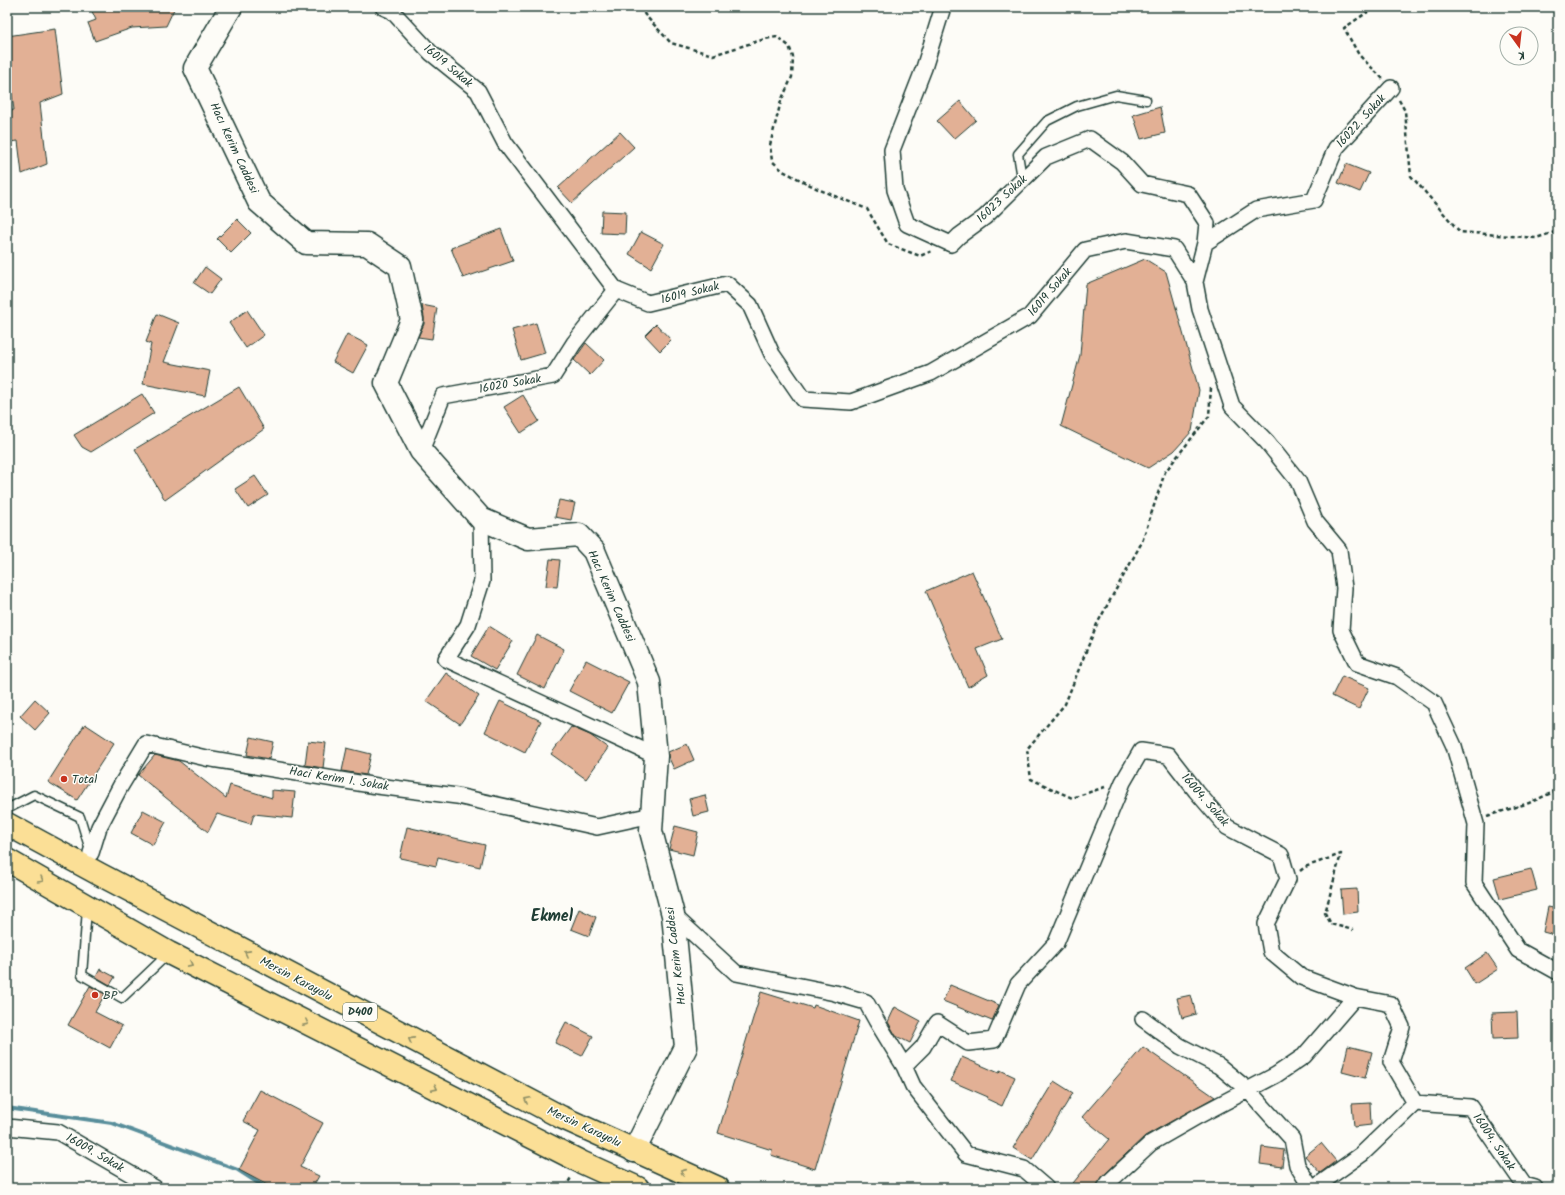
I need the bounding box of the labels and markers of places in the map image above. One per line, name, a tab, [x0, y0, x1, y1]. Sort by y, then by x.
place label: Total	[72, 770, 97, 789]
marker: Total	[59, 774, 69, 784]
place label: BP	[103, 986, 118, 1005]
marker: BP	[90, 990, 100, 1000]

